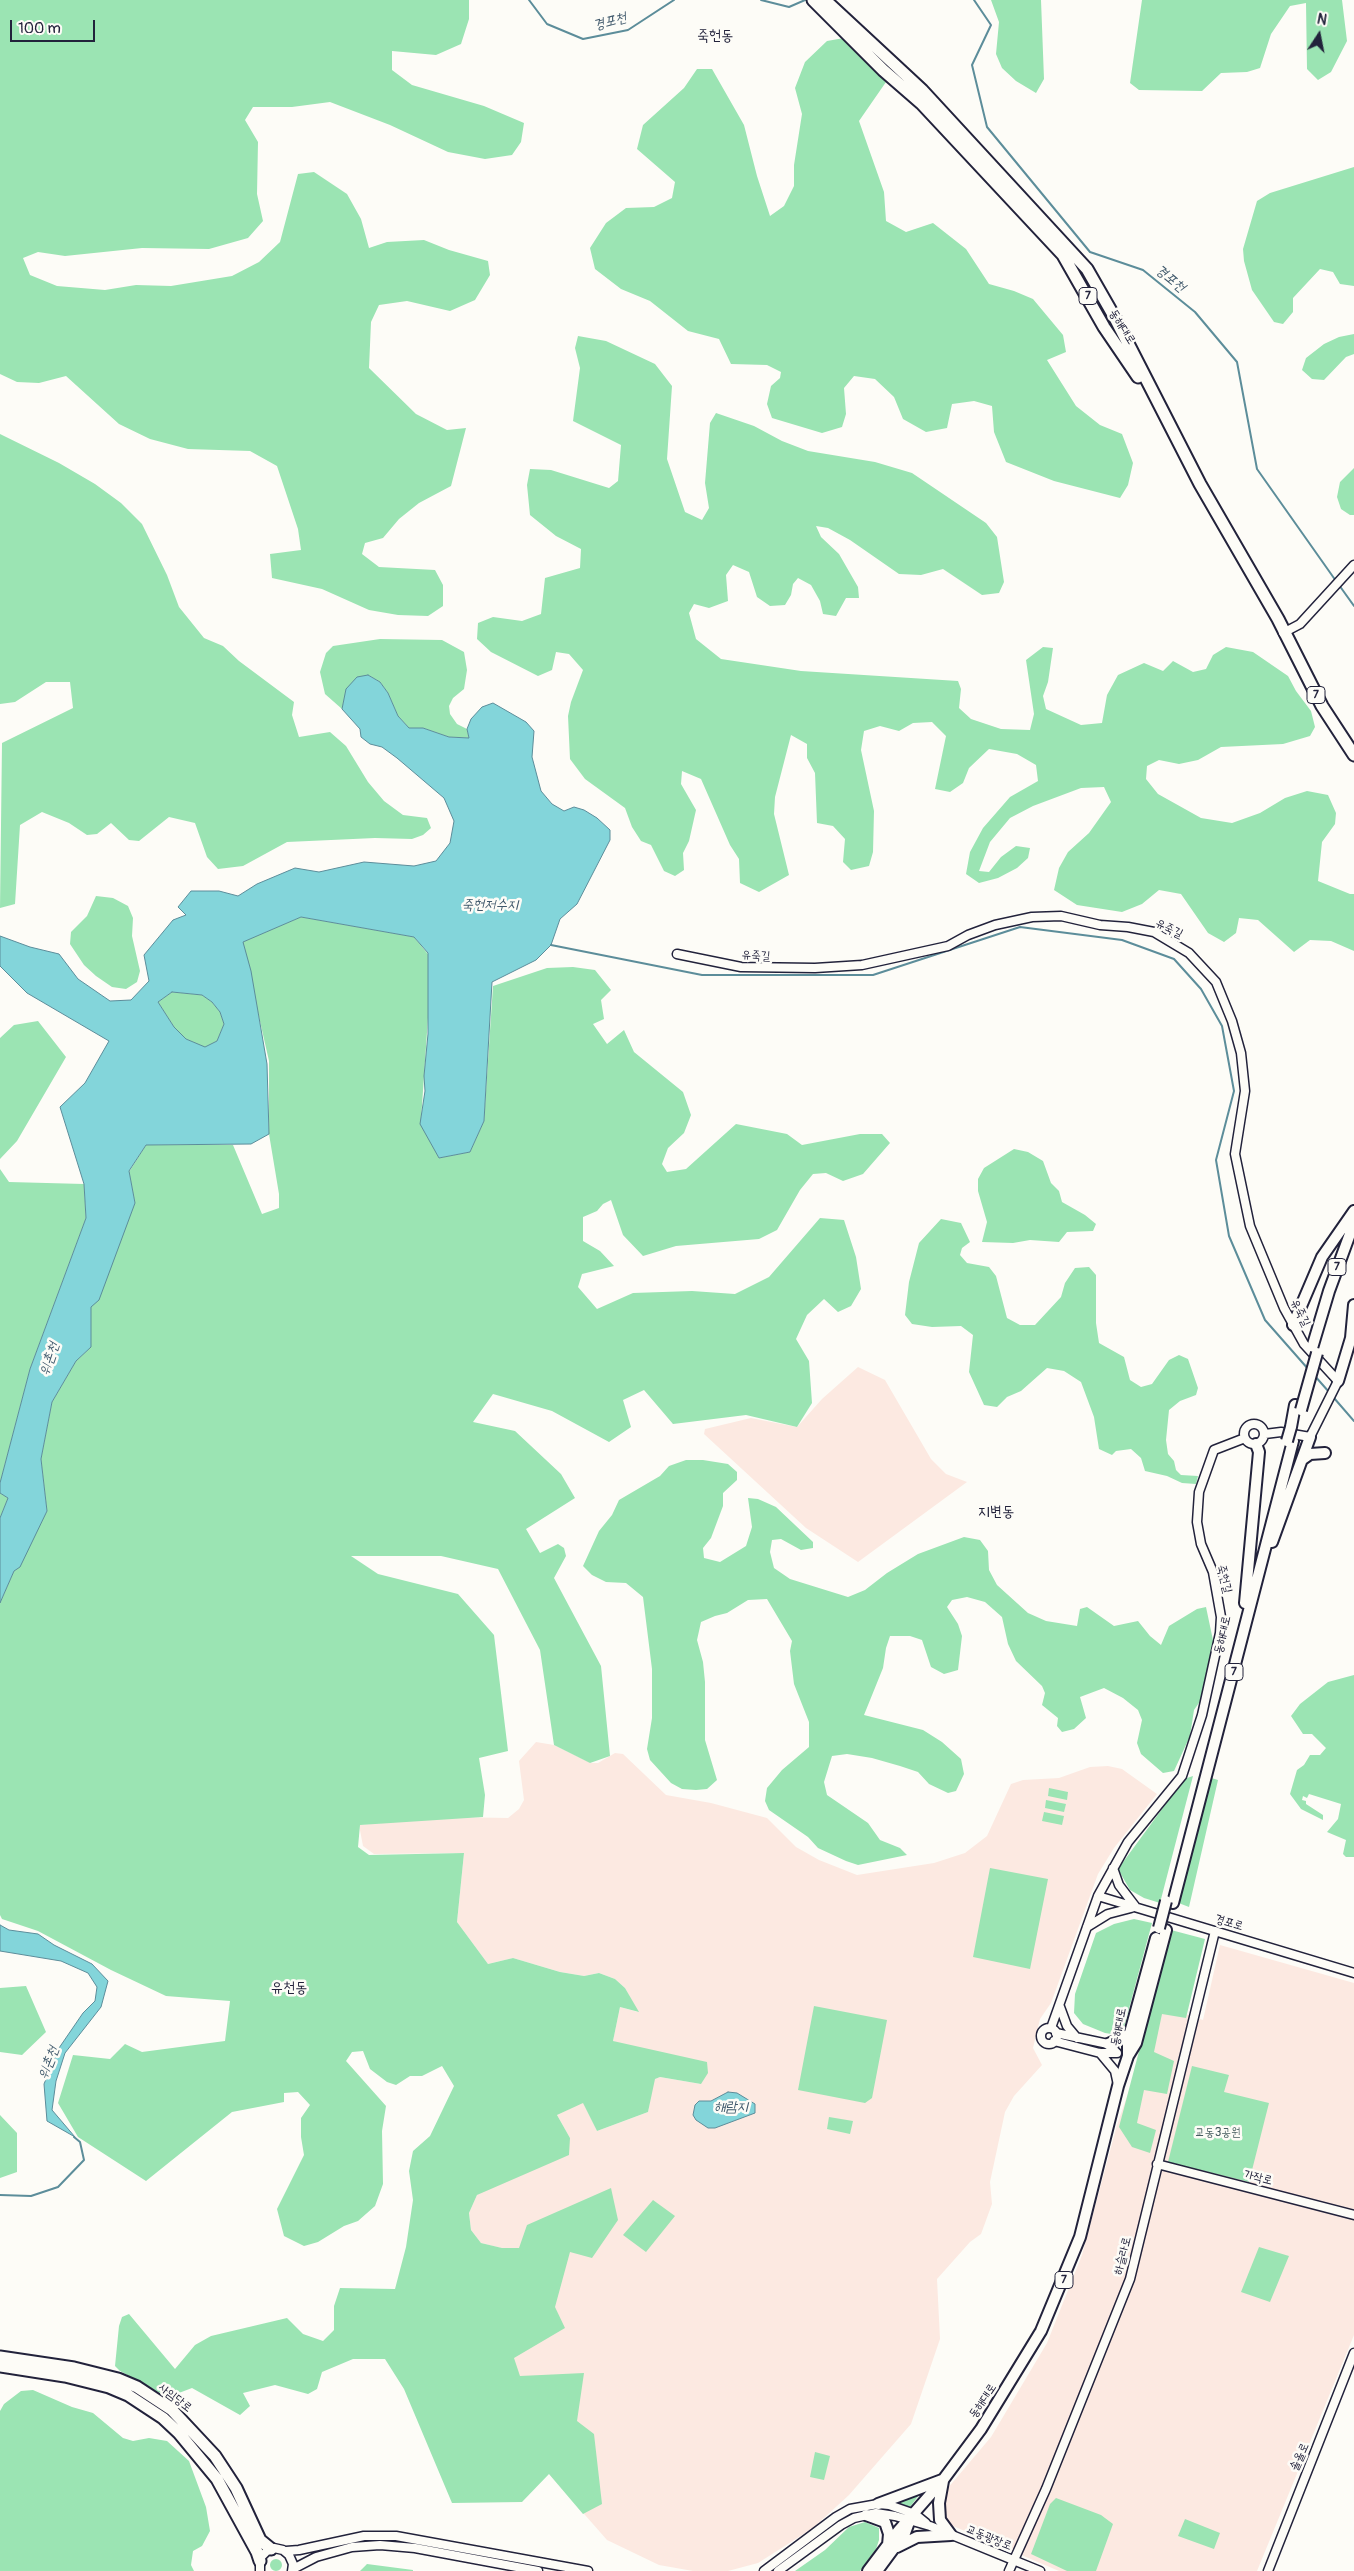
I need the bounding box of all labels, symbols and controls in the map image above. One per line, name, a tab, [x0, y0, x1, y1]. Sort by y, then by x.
scale bar	[12, 10, 98, 42]
water label: 경포천	[592, 10, 628, 34]
north arrow	[1294, 10, 1344, 60]
text: N	[1316, 11, 1328, 29]
text: 100 m	[18, 19, 61, 38]
district label: 죽헌동	[697, 27, 733, 45]
water label: 경포천	[1152, 262, 1188, 296]
road number: 7	[1079, 288, 1097, 304]
street label: 동해대로	[1106, 307, 1138, 347]
road number: 7	[1307, 686, 1325, 704]
water label: 죽헌저수지	[462, 897, 518, 913]
street label: 유죽길	[1153, 916, 1185, 942]
street label: 유죽길	[741, 948, 771, 964]
road number: 7	[1328, 1258, 1346, 1276]
street label: 유죽길	[1287, 1297, 1313, 1329]
water label: 위촌천	[37, 1340, 63, 1378]
district label: 지변동	[978, 1503, 1014, 1521]
street label: 죽헌길	[1214, 1563, 1234, 1595]
street label: 동해대로	[1212, 1615, 1234, 1655]
road number: 7	[1225, 1664, 1243, 1680]
street label: 경포로	[1213, 1912, 1245, 1934]
district label: 유천동	[271, 1979, 307, 1997]
street label: 동해대로	[1108, 2007, 1130, 2047]
water label: 위촌천	[35, 2044, 63, 2082]
water label: 해람지	[714, 2099, 748, 2115]
park label: 교동3공원	[1195, 2126, 1241, 2140]
street label: 가작로	[1242, 2168, 1274, 2188]
street label: 하슬라로	[1111, 2236, 1135, 2276]
road number: 7	[1055, 2272, 1073, 2288]
street label: 사임당로	[155, 2380, 195, 2416]
street label: 동해대로	[966, 2381, 1000, 2421]
street label: 솔올로	[1288, 2441, 1312, 2473]
street label: 교동광장로	[964, 2522, 1014, 2554]

